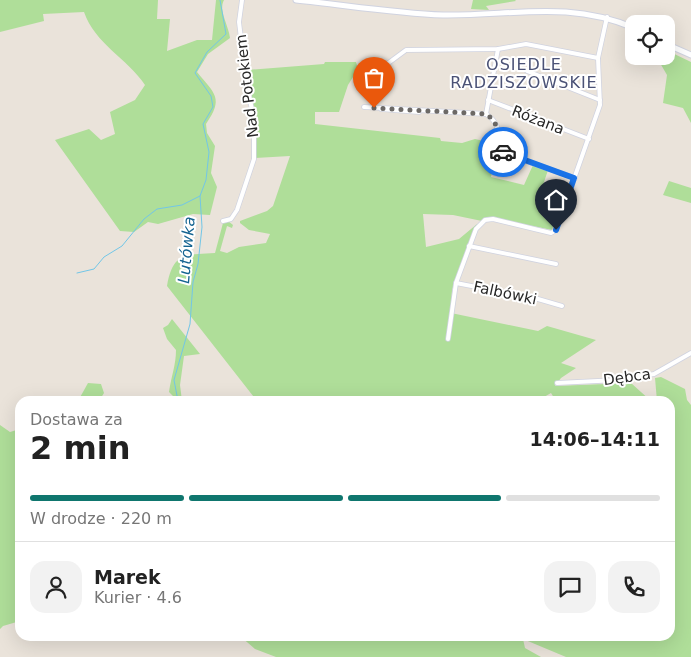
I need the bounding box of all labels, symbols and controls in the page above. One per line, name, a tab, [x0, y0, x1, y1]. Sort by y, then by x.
map controls	[625, 15, 675, 65]
button: locate	[625, 15, 675, 65]
street label: Nad Potokiem	[232, 33, 262, 139]
district label: OSIEDLE RADZISZOWSKIE	[450, 55, 598, 92]
pin	[353, 57, 395, 108]
icon: bag	[360, 64, 388, 92]
street label: Różana	[509, 102, 567, 138]
courier	[478, 127, 528, 177]
icon: car	[489, 138, 517, 166]
pin	[535, 179, 577, 230]
icon: home	[542, 186, 570, 214]
water label: Lutówka	[174, 216, 199, 284]
street label: Falbówki	[472, 277, 538, 309]
street label: Dębca	[602, 365, 652, 389]
text: Dostawa za	[30, 410, 123, 429]
text: 14:06–14:11	[530, 428, 660, 450]
text: 2 min	[30, 429, 131, 467]
text: W drodze · 220 m	[30, 509, 172, 528]
button: person	[30, 561, 82, 613]
button: chat	[544, 561, 596, 613]
button: phone	[608, 561, 660, 613]
text: Marek	[94, 566, 161, 588]
text: Kurier · 4.6	[94, 588, 182, 607]

